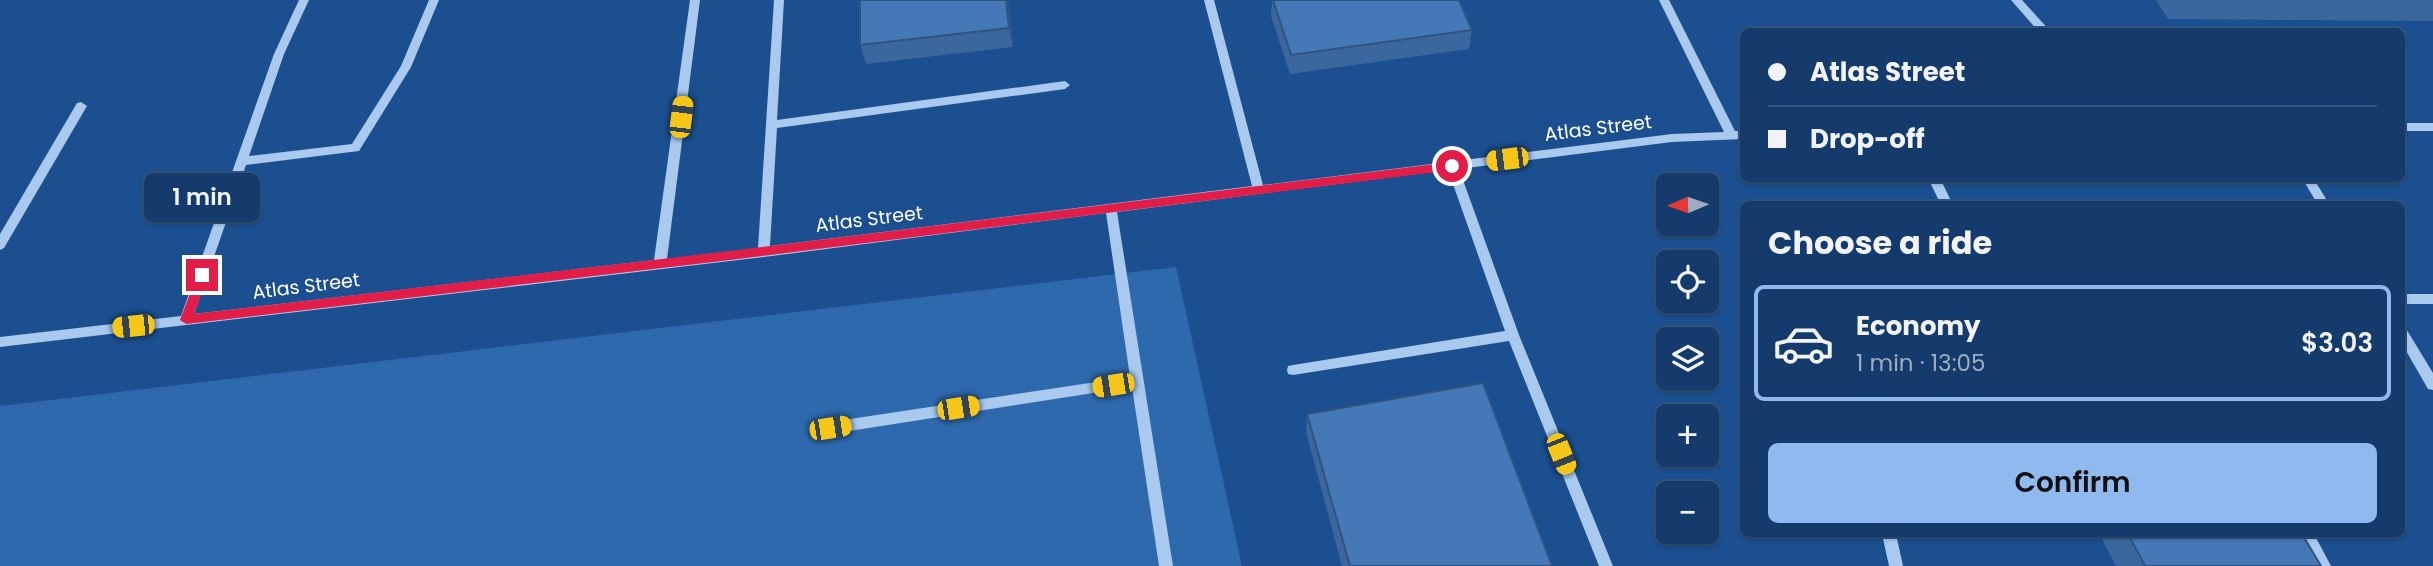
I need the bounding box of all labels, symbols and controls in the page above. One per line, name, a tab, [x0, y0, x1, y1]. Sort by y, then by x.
text: Atlas Street	[1810, 54, 1965, 90]
car	[669, 95, 694, 139]
street label: Atlas Street	[1543, 108, 1653, 148]
text: Drop-off	[1810, 121, 1925, 157]
car	[1485, 146, 1530, 172]
route start	[1436, 150, 1468, 182]
north arrow	[1656, 173, 1718, 236]
map controls	[1656, 173, 1719, 544]
callout: 1 min	[144, 174, 260, 222]
text: 1 min	[172, 181, 232, 213]
street label: Atlas Street	[814, 199, 924, 239]
text: Choose a ride	[1768, 220, 1992, 265]
button: locate	[1656, 250, 1719, 313]
route end	[186, 259, 218, 291]
street label: Atlas Street	[251, 266, 361, 306]
text: Economy	[1856, 308, 1980, 344]
icon: car	[1772, 312, 1835, 375]
car	[112, 313, 155, 339]
text: $3.03	[2301, 325, 2373, 361]
button: layers	[1656, 327, 1719, 390]
text: 1 min · 13:05	[1856, 347, 1985, 379]
car	[1091, 371, 1136, 399]
car	[936, 394, 981, 422]
button: +	[1656, 404, 1719, 467]
car	[808, 414, 853, 442]
car	[1544, 431, 1579, 477]
button: Confirm	[1768, 443, 2377, 523]
button: −	[1656, 481, 1719, 544]

